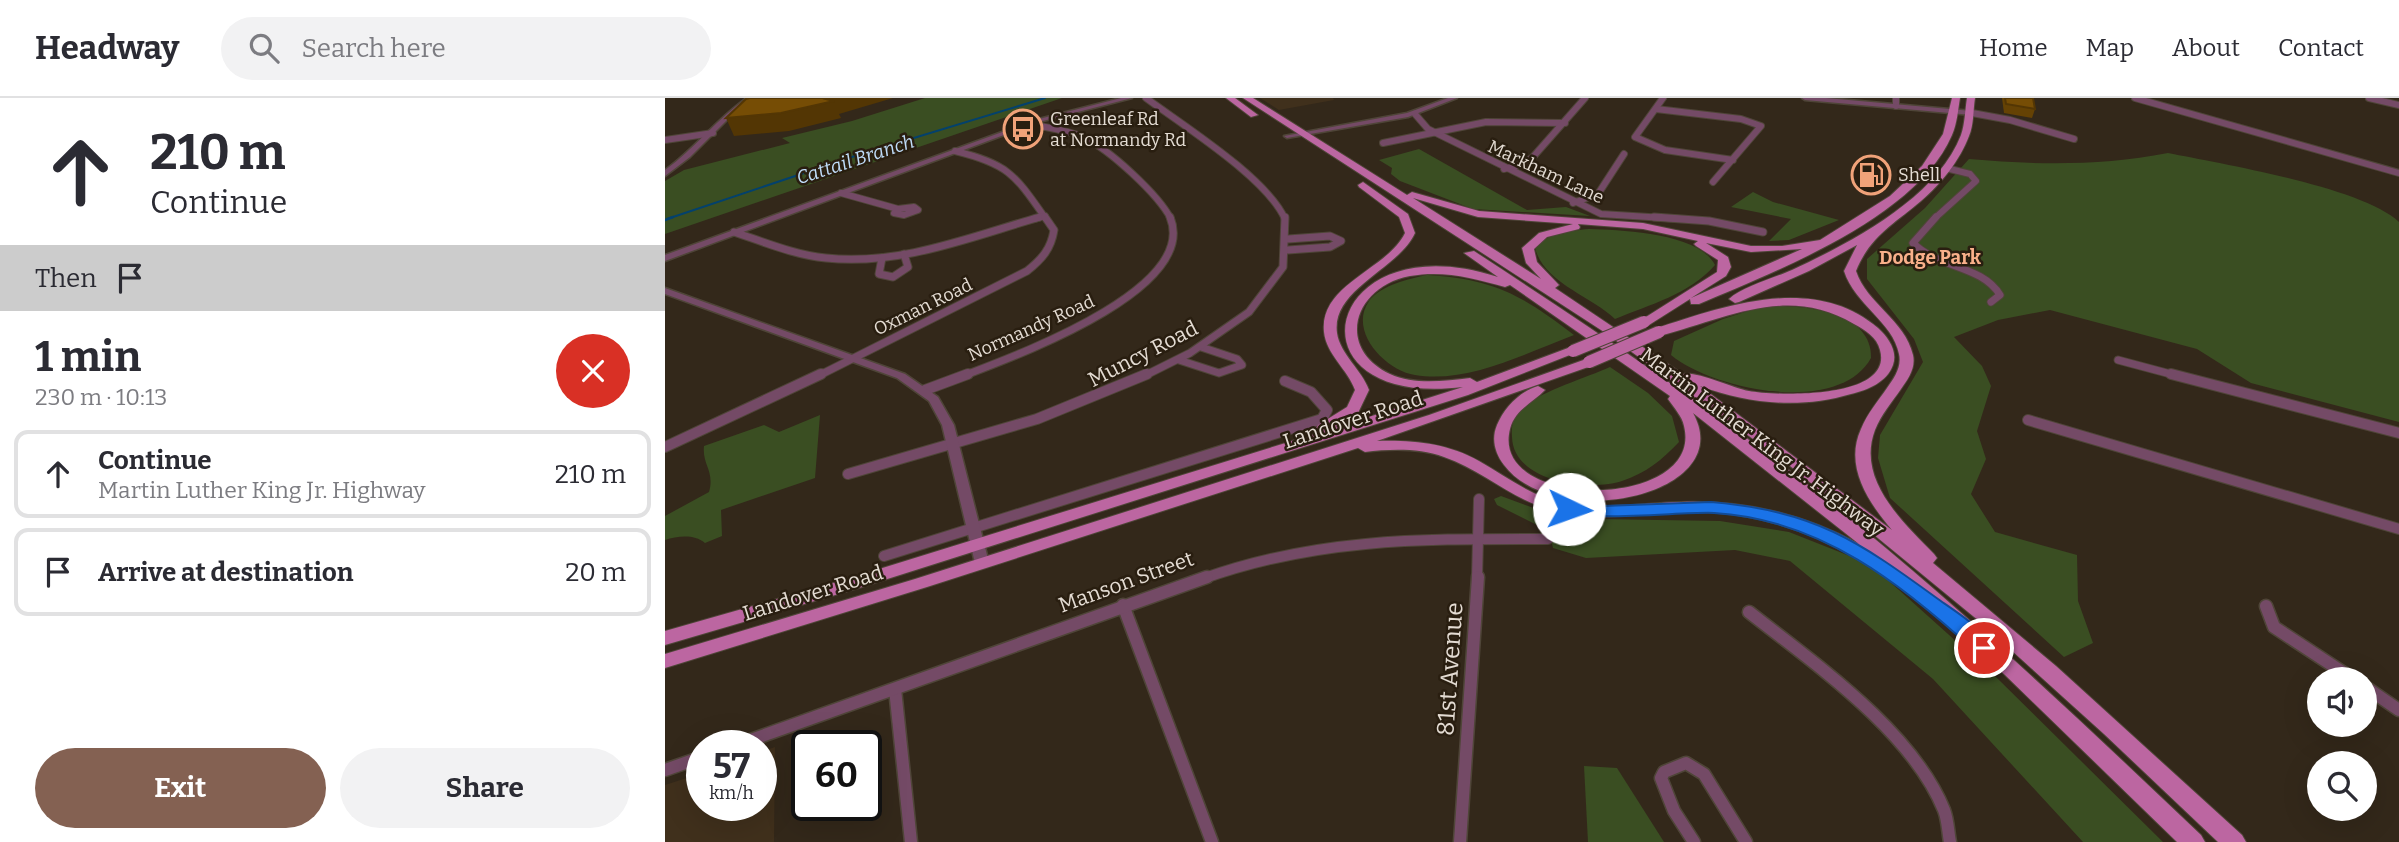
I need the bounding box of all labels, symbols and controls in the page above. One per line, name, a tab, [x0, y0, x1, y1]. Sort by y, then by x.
search box	[221, 17, 711, 80]
text: Headway	[35, 28, 179, 68]
icon: search	[245, 29, 283, 67]
text: Search here	[301, 33, 446, 64]
text: Home	[1979, 34, 2048, 62]
text: Map	[2086, 34, 2134, 62]
text: About	[2172, 34, 2240, 62]
text: Contact	[2278, 34, 2364, 62]
bus stop icon: Greenleaf Rd at Normandy Rd	[1002, 108, 1044, 150]
place label: Greenleaf Rd at Normandy Rd	[1050, 108, 1186, 151]
text: 210 m	[150, 123, 285, 182]
icon: ahead	[35, 126, 126, 217]
water label: Cattail Branch	[793, 130, 917, 189]
street label: Markham Lane	[1484, 135, 1608, 209]
fuel station icon: Shell	[1850, 154, 1892, 196]
place label: Shell	[1898, 164, 1940, 186]
text: Continue	[150, 183, 287, 221]
district label: Dodge Park	[1879, 246, 1982, 269]
icon: arrive	[111, 259, 149, 297]
text: Then	[35, 263, 97, 294]
street label: Oxman Road	[870, 274, 976, 340]
street label: Normandy Road	[964, 290, 1098, 366]
street label: Muncy Road	[1084, 315, 1202, 393]
text: 1 min	[35, 332, 141, 382]
button: close	[556, 334, 630, 408]
street label: Martin Luther King Jr. Highway	[1635, 342, 1890, 543]
text: 230 m · 10:13	[35, 383, 167, 411]
street label: Landover Road	[1280, 385, 1426, 455]
text: Continue	[98, 445, 212, 476]
icon: ahead	[39, 455, 77, 493]
text: 210 m	[555, 459, 626, 490]
position arrow	[1532, 472, 1606, 546]
text: Martin Luther King Jr. Highway	[98, 476, 425, 504]
street label: Manson Street	[1055, 545, 1198, 619]
icon: arrive	[39, 553, 77, 591]
text: Arrive at destination	[98, 557, 353, 588]
text: 20 m	[565, 557, 626, 588]
street label: Landover Road	[740, 559, 886, 627]
street label: 81st Avenue	[1431, 601, 1469, 737]
pin	[1954, 618, 2014, 678]
icon: arrive	[1965, 629, 2003, 667]
map controls	[2307, 667, 2377, 821]
button: sound	[2307, 667, 2377, 737]
speed limit sign: 60	[791, 730, 882, 821]
text: 57	[713, 745, 750, 787]
button: Exit	[35, 748, 326, 828]
button: Share	[340, 748, 630, 828]
button: search	[2307, 751, 2377, 821]
text: km/h	[709, 782, 754, 804]

